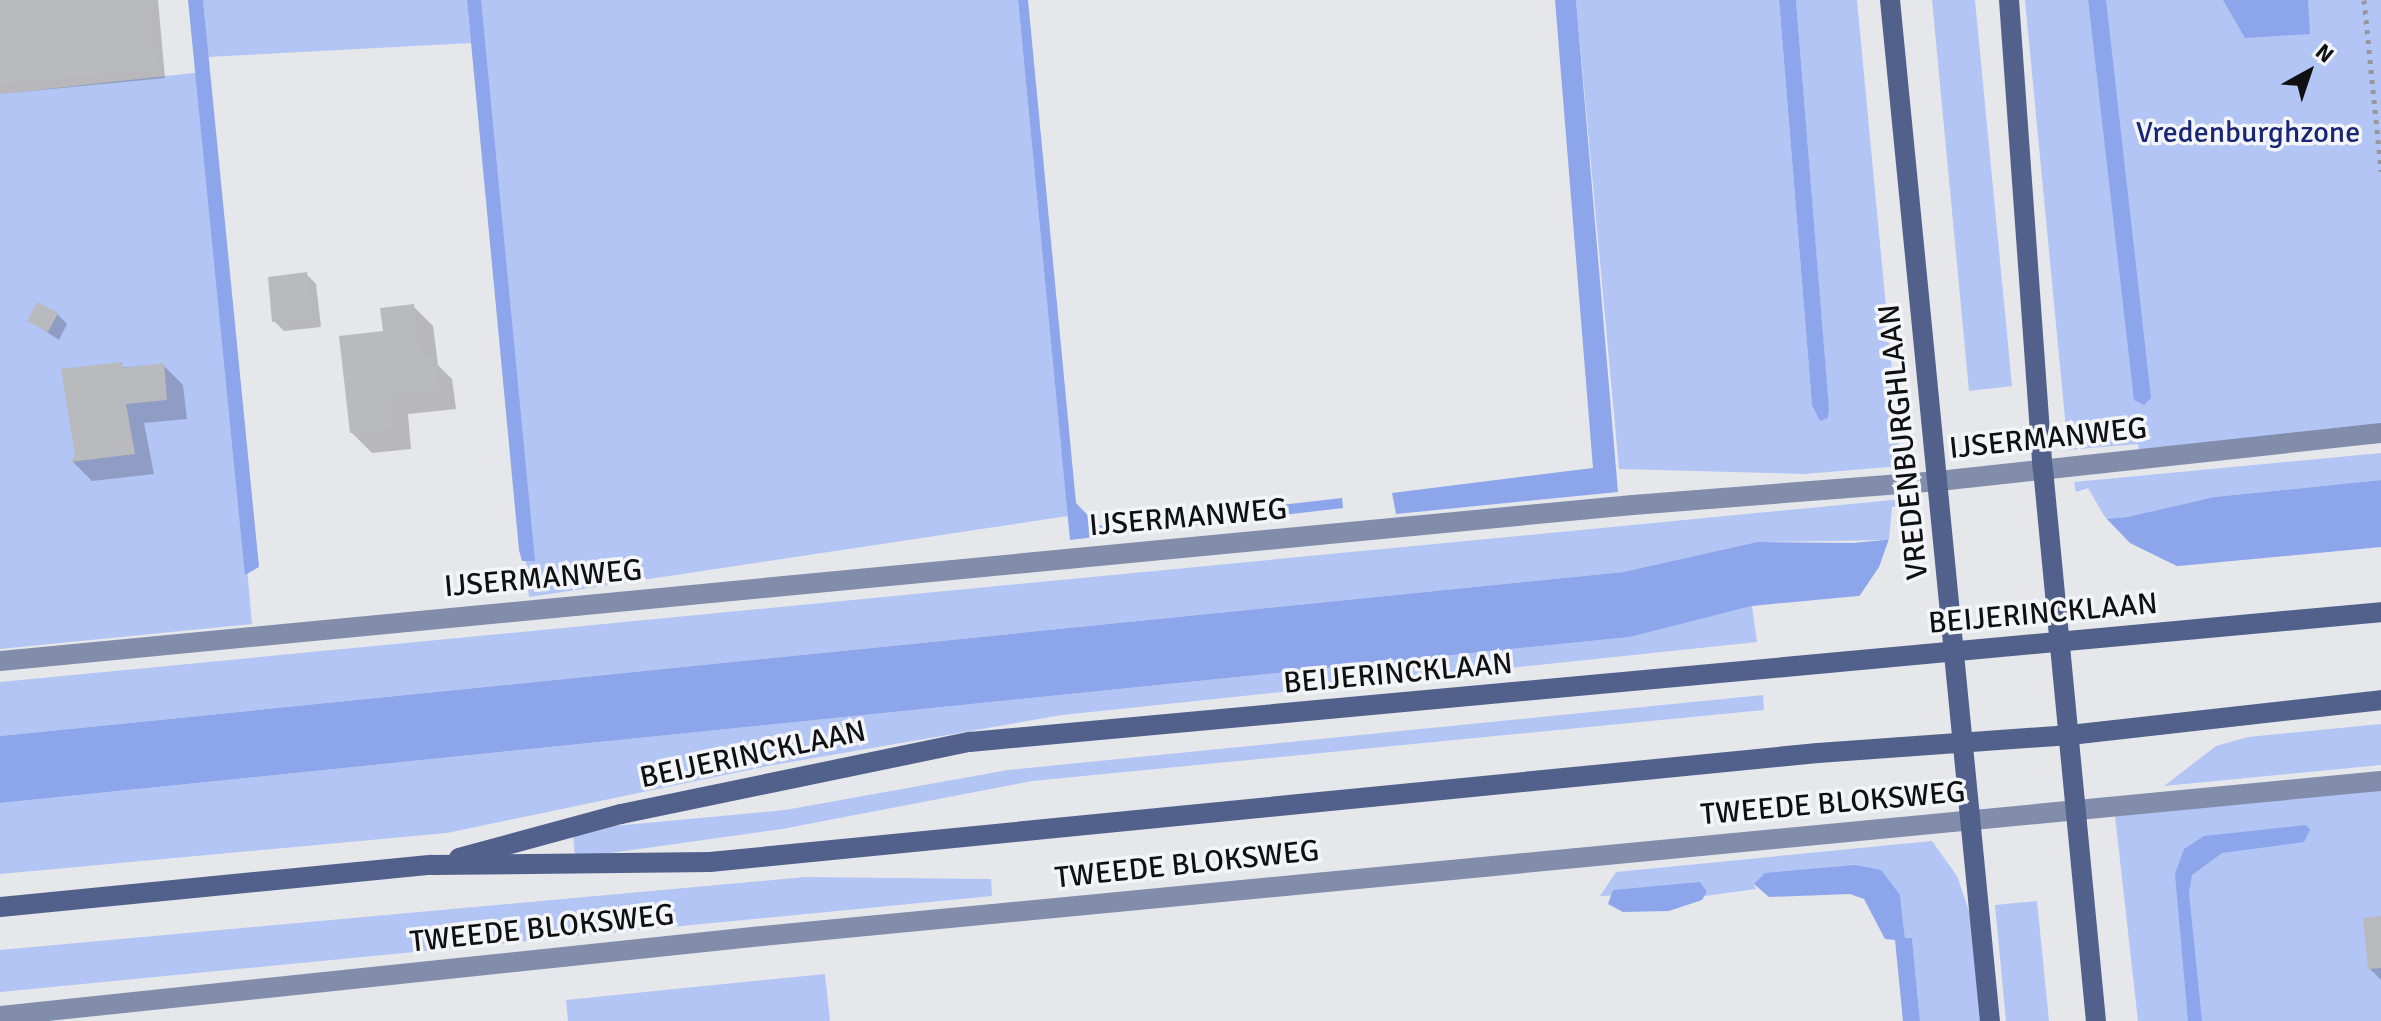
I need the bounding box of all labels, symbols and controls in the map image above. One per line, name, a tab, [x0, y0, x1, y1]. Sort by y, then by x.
north arrow	[2269, 32, 2349, 112]
text: N	[2310, 38, 2339, 68]
park label: Vredenburghzone	[2136, 115, 2360, 151]
street label: VREDENBURGHLAAN	[1872, 302, 1936, 582]
street label: IJSERMANWEG	[1947, 411, 2149, 467]
street label: IJSERMANWEG	[1088, 491, 1288, 545]
street label: IJSERMANWEG	[443, 552, 643, 606]
street label: BEIJERINCKLAAN	[1927, 586, 2159, 642]
street label: BEIJERINCKLAAN	[1282, 646, 1514, 702]
street label: BEIJERINCKLAAN	[637, 713, 869, 797]
street label: TWEEDE BLOKSWEG	[1699, 775, 1967, 833]
street label: TWEEDE BLOKSWEG	[1053, 833, 1321, 897]
street label: TWEEDE BLOKSWEG	[408, 897, 676, 961]

